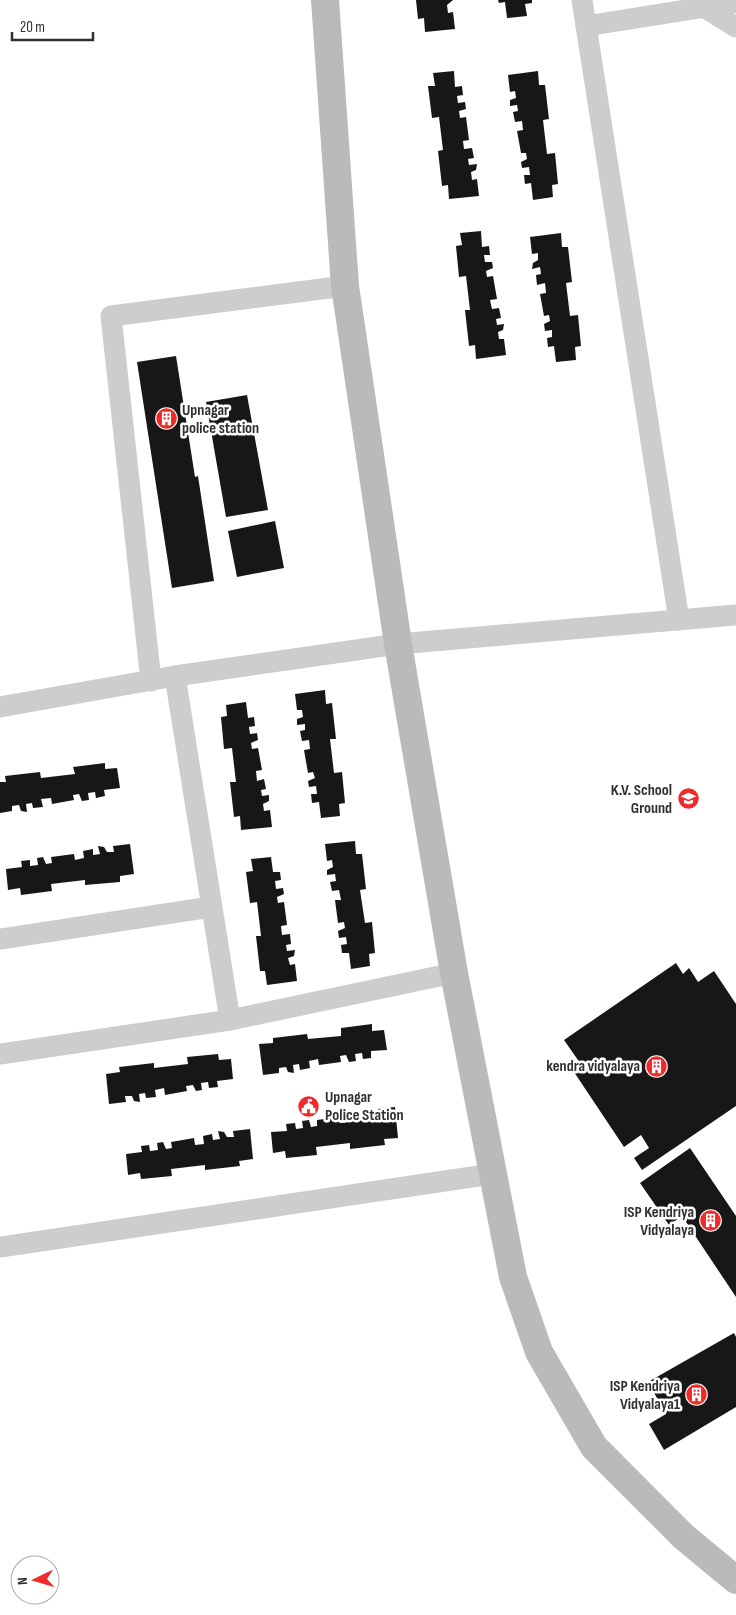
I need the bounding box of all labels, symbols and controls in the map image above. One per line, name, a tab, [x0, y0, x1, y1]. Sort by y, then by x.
scale bar	[12, 10, 94, 42]
text: 20 m	[20, 18, 45, 37]
place label: Upnagar police station	[182, 401, 259, 438]
building icon: Upnagar police station	[154, 407, 178, 431]
place label: K.V. School Ground	[611, 781, 672, 818]
school or university icon: K.V. School Ground	[676, 787, 700, 811]
building icon: kendra vidyalaya	[644, 1054, 668, 1078]
place label: kendra vidyalaya	[546, 1057, 640, 1076]
place label: Upnagar Police Station	[325, 1088, 404, 1125]
public building icon: Upnagar Police Station	[297, 1094, 321, 1118]
place label: ISP Kendriya Vidyalaya	[624, 1203, 694, 1240]
building icon: ISP Kendriya Vidyalaya	[698, 1209, 722, 1233]
place label: ISP Kendriya Vidyalaya1	[610, 1377, 681, 1414]
building icon: ISP Kendriya Vidyalaya1	[684, 1383, 708, 1407]
north arrow	[10, 1555, 60, 1605]
text: N	[14, 1577, 31, 1586]

